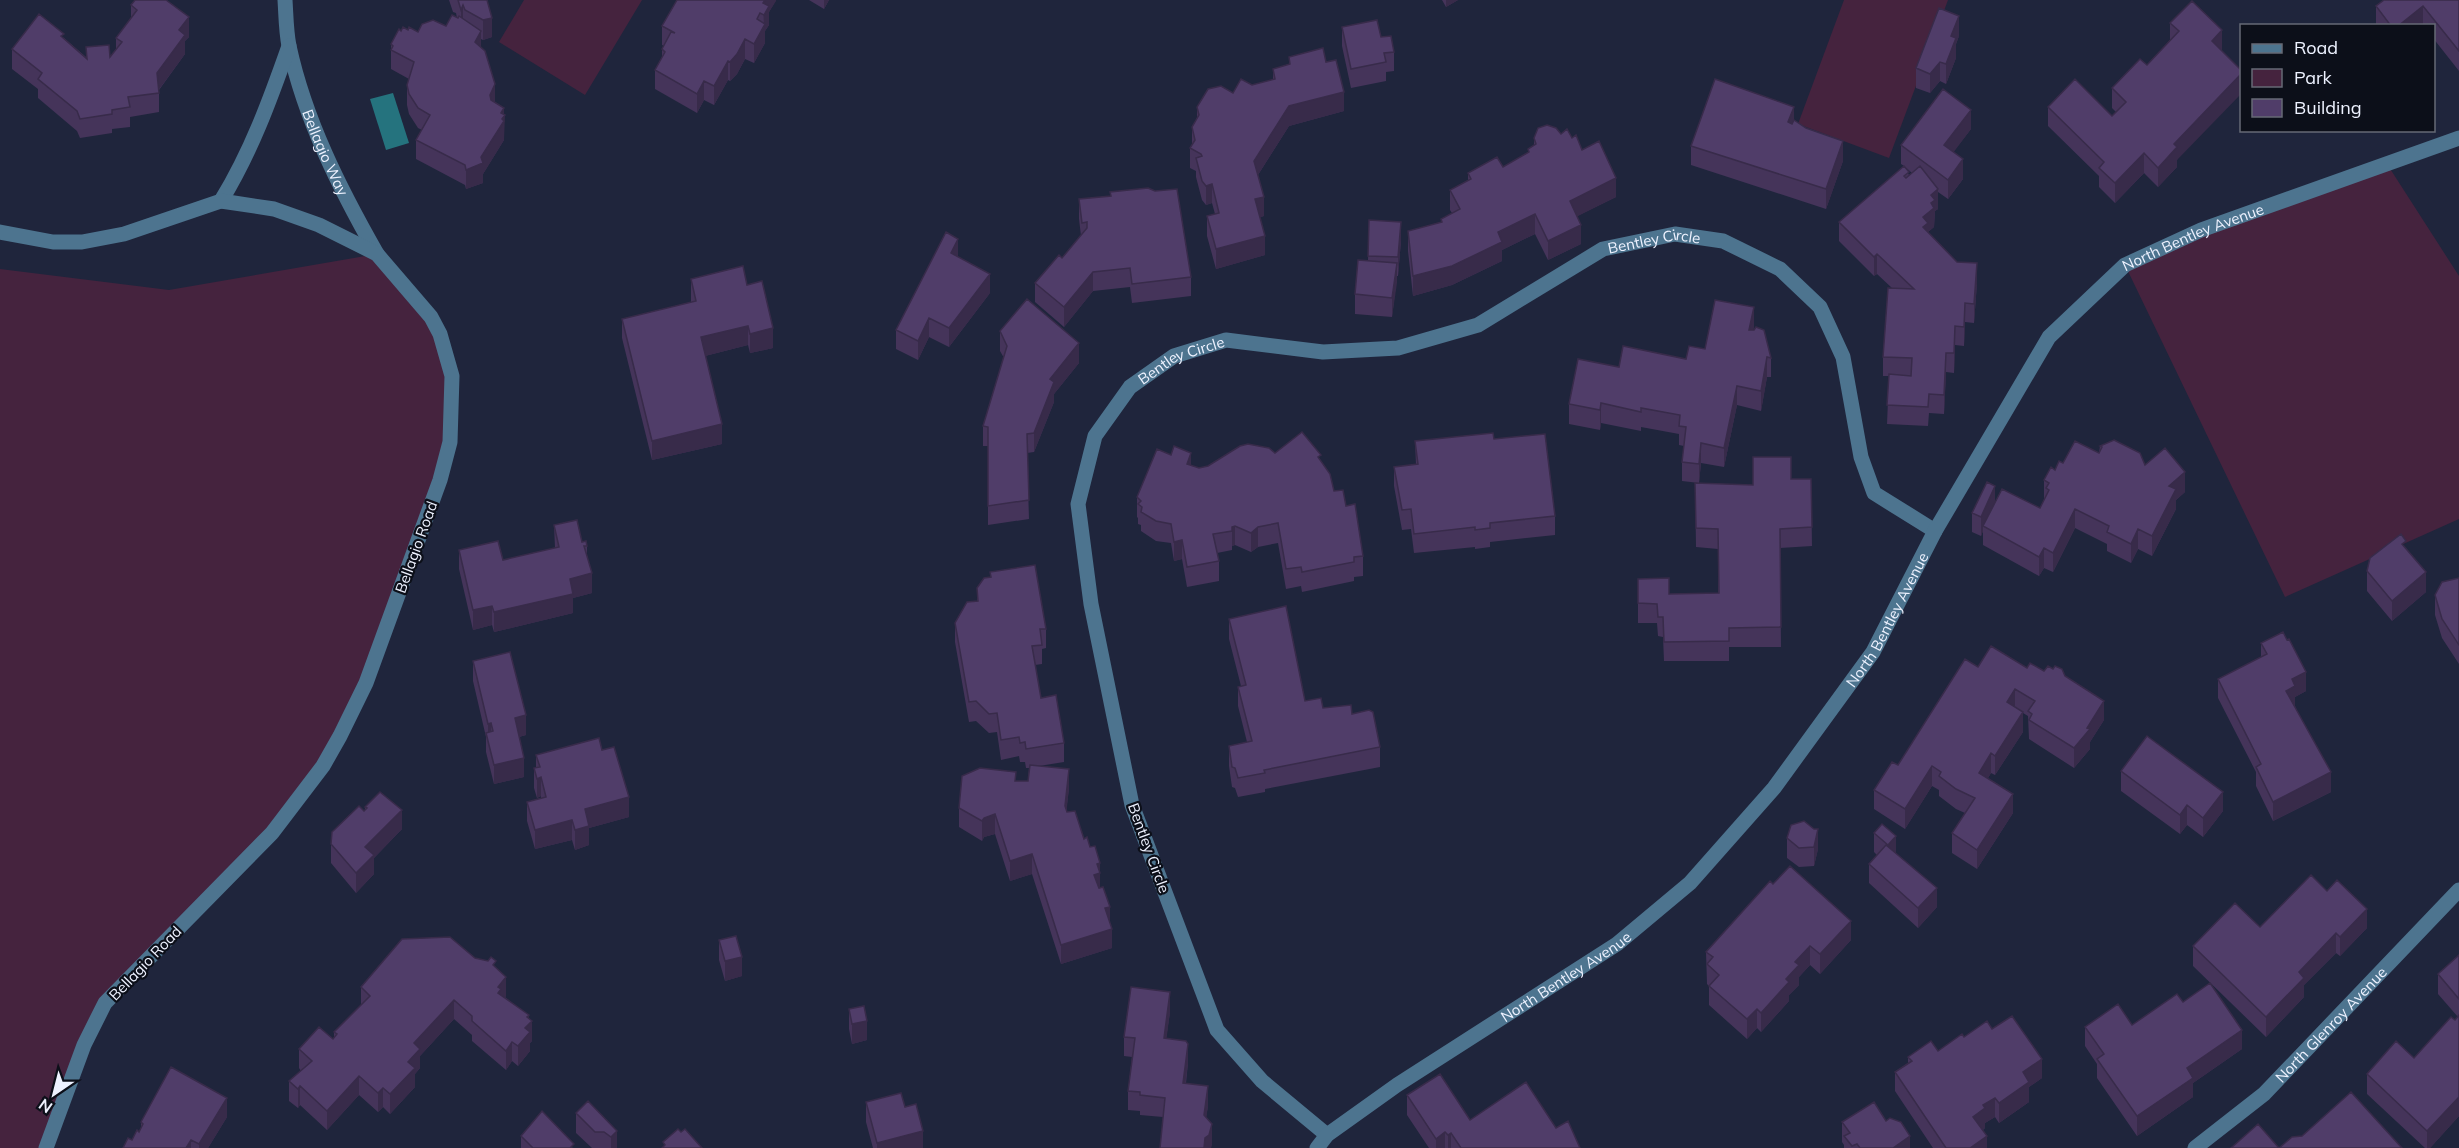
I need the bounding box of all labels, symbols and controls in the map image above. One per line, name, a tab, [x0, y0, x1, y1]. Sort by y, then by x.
legend	[2240, 24, 2435, 132]
text: Road	[2294, 36, 2338, 59]
text: Park	[2294, 66, 2333, 89]
text: Building	[2294, 96, 2362, 119]
street label: Bellagio Way	[299, 107, 353, 199]
street label: North Bentley Avenue	[2119, 199, 2266, 275]
street label: Bentley Circle	[1606, 224, 1702, 257]
street label: Bentley Circle	[1134, 332, 1227, 388]
street label: Bellagio Road	[391, 498, 441, 596]
street label: North Bentley Avenue	[1841, 549, 1932, 691]
street label: Bentley Circle	[1124, 800, 1174, 896]
street label: Bellagio Road	[105, 922, 185, 1004]
street label: North Bentley Avenue	[1497, 927, 1635, 1026]
street label: North Glenroy Avenue	[2271, 962, 2390, 1086]
north arrow	[24, 1064, 84, 1124]
text: N	[35, 1095, 56, 1118]

